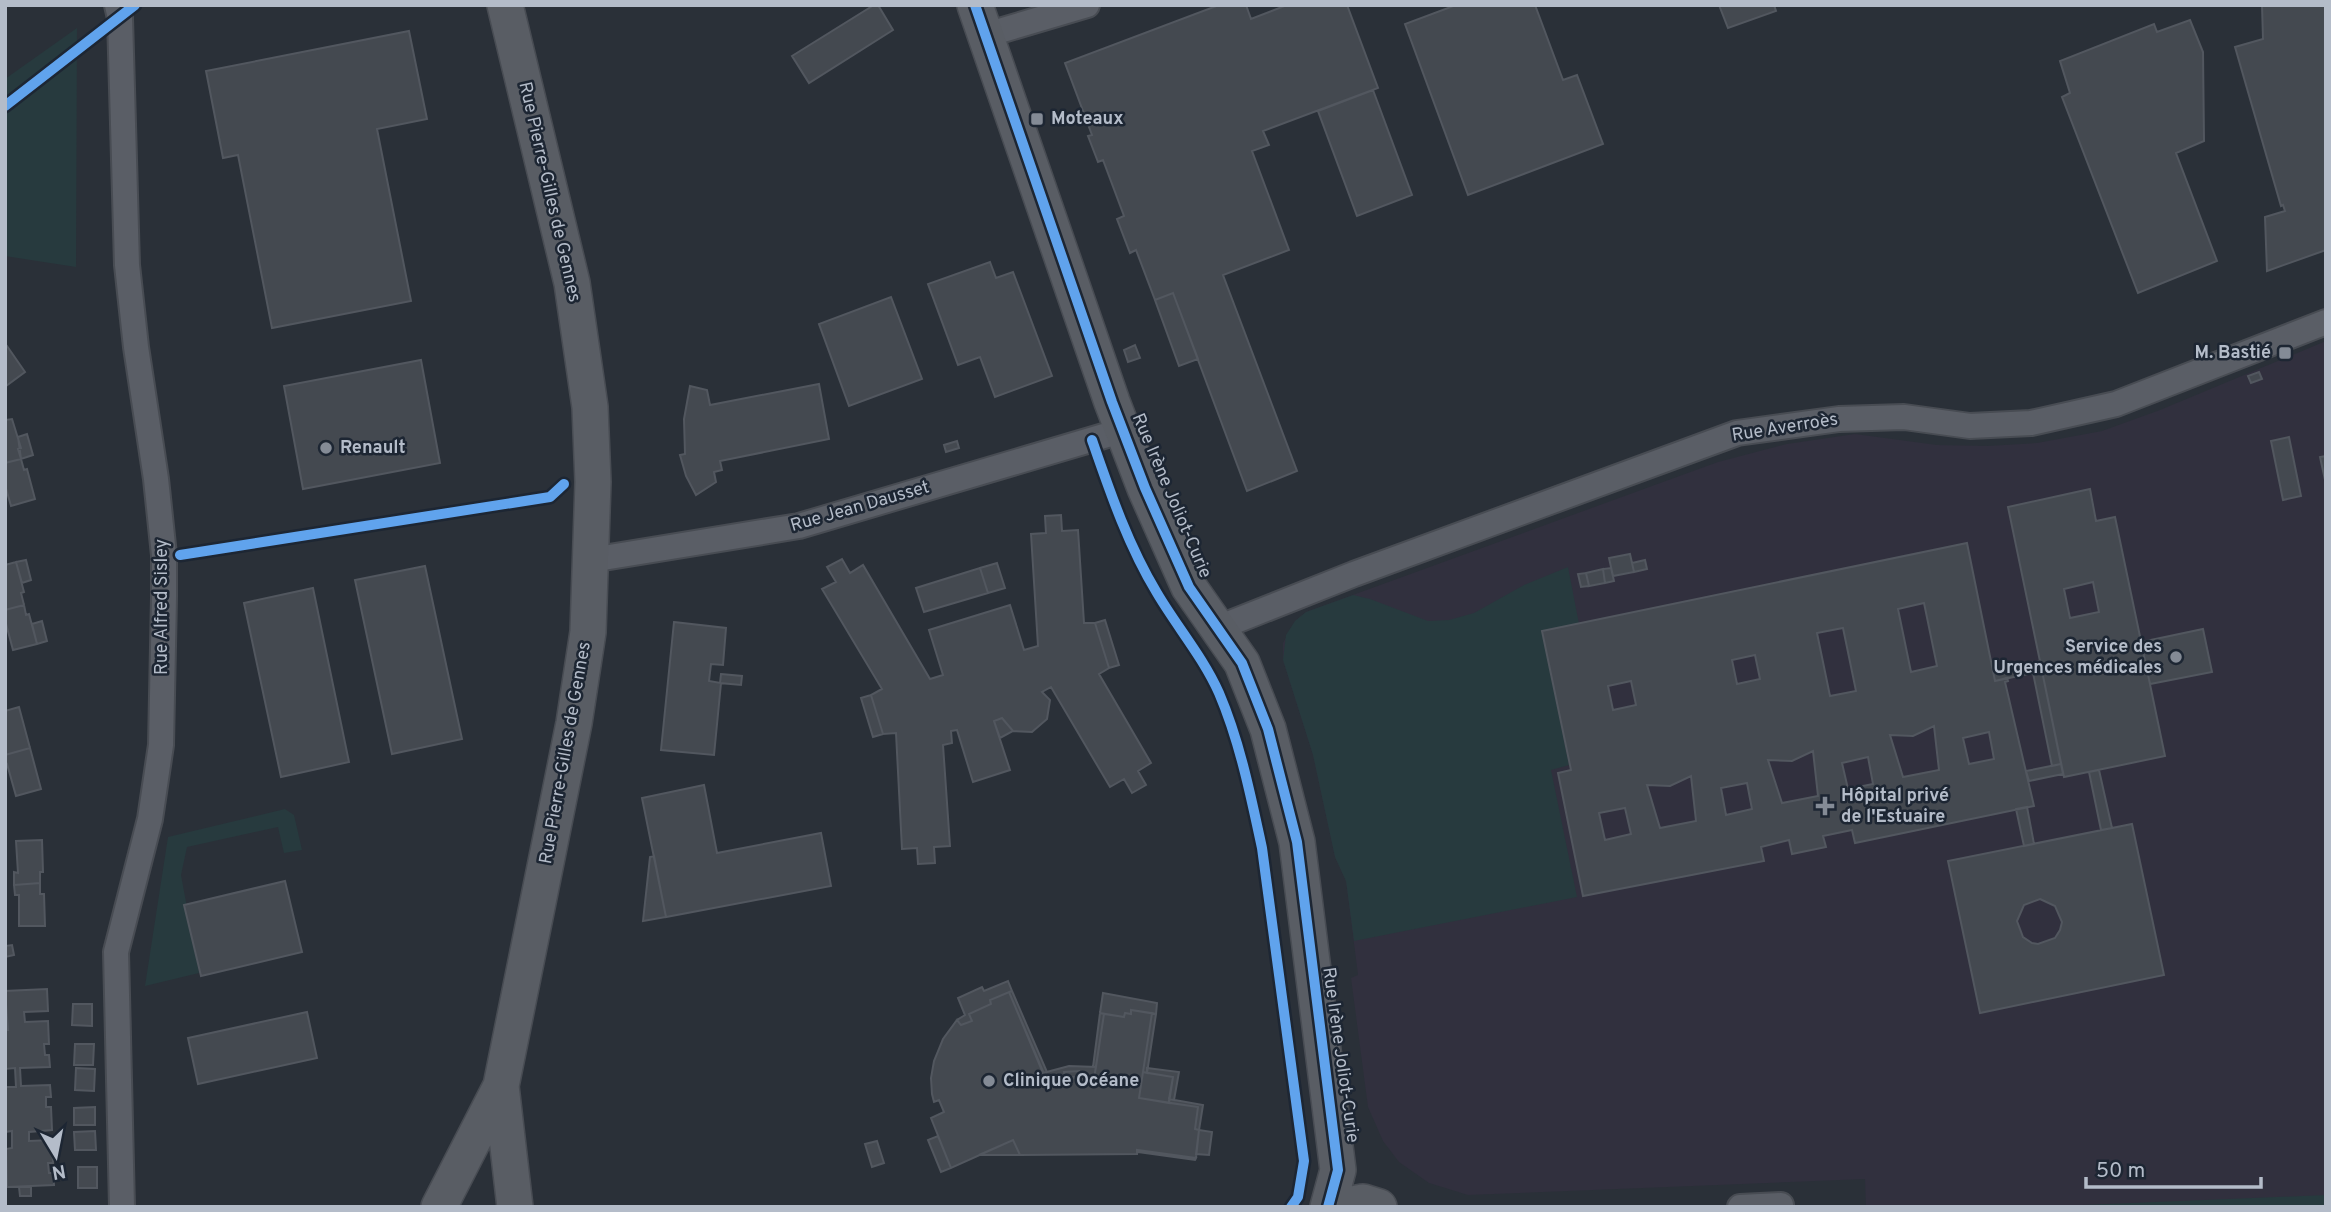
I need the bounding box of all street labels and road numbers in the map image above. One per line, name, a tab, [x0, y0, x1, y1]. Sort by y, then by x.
street label: Rue Pierre-Gilles de Gennes	[512, 80, 586, 304]
street label: Rue Averroès	[1730, 408, 1840, 448]
street label: Rue Irène Joliot-Curie	[1126, 410, 1216, 582]
street label: Rue Jean Dausset	[788, 476, 932, 538]
street label: Rue Alfred Sisley	[151, 539, 174, 675]
street label: Rue Pierre-Gilles de Gennes	[535, 640, 597, 866]
street label: Rue Irène Joliot-Curie	[1316, 966, 1364, 1144]

